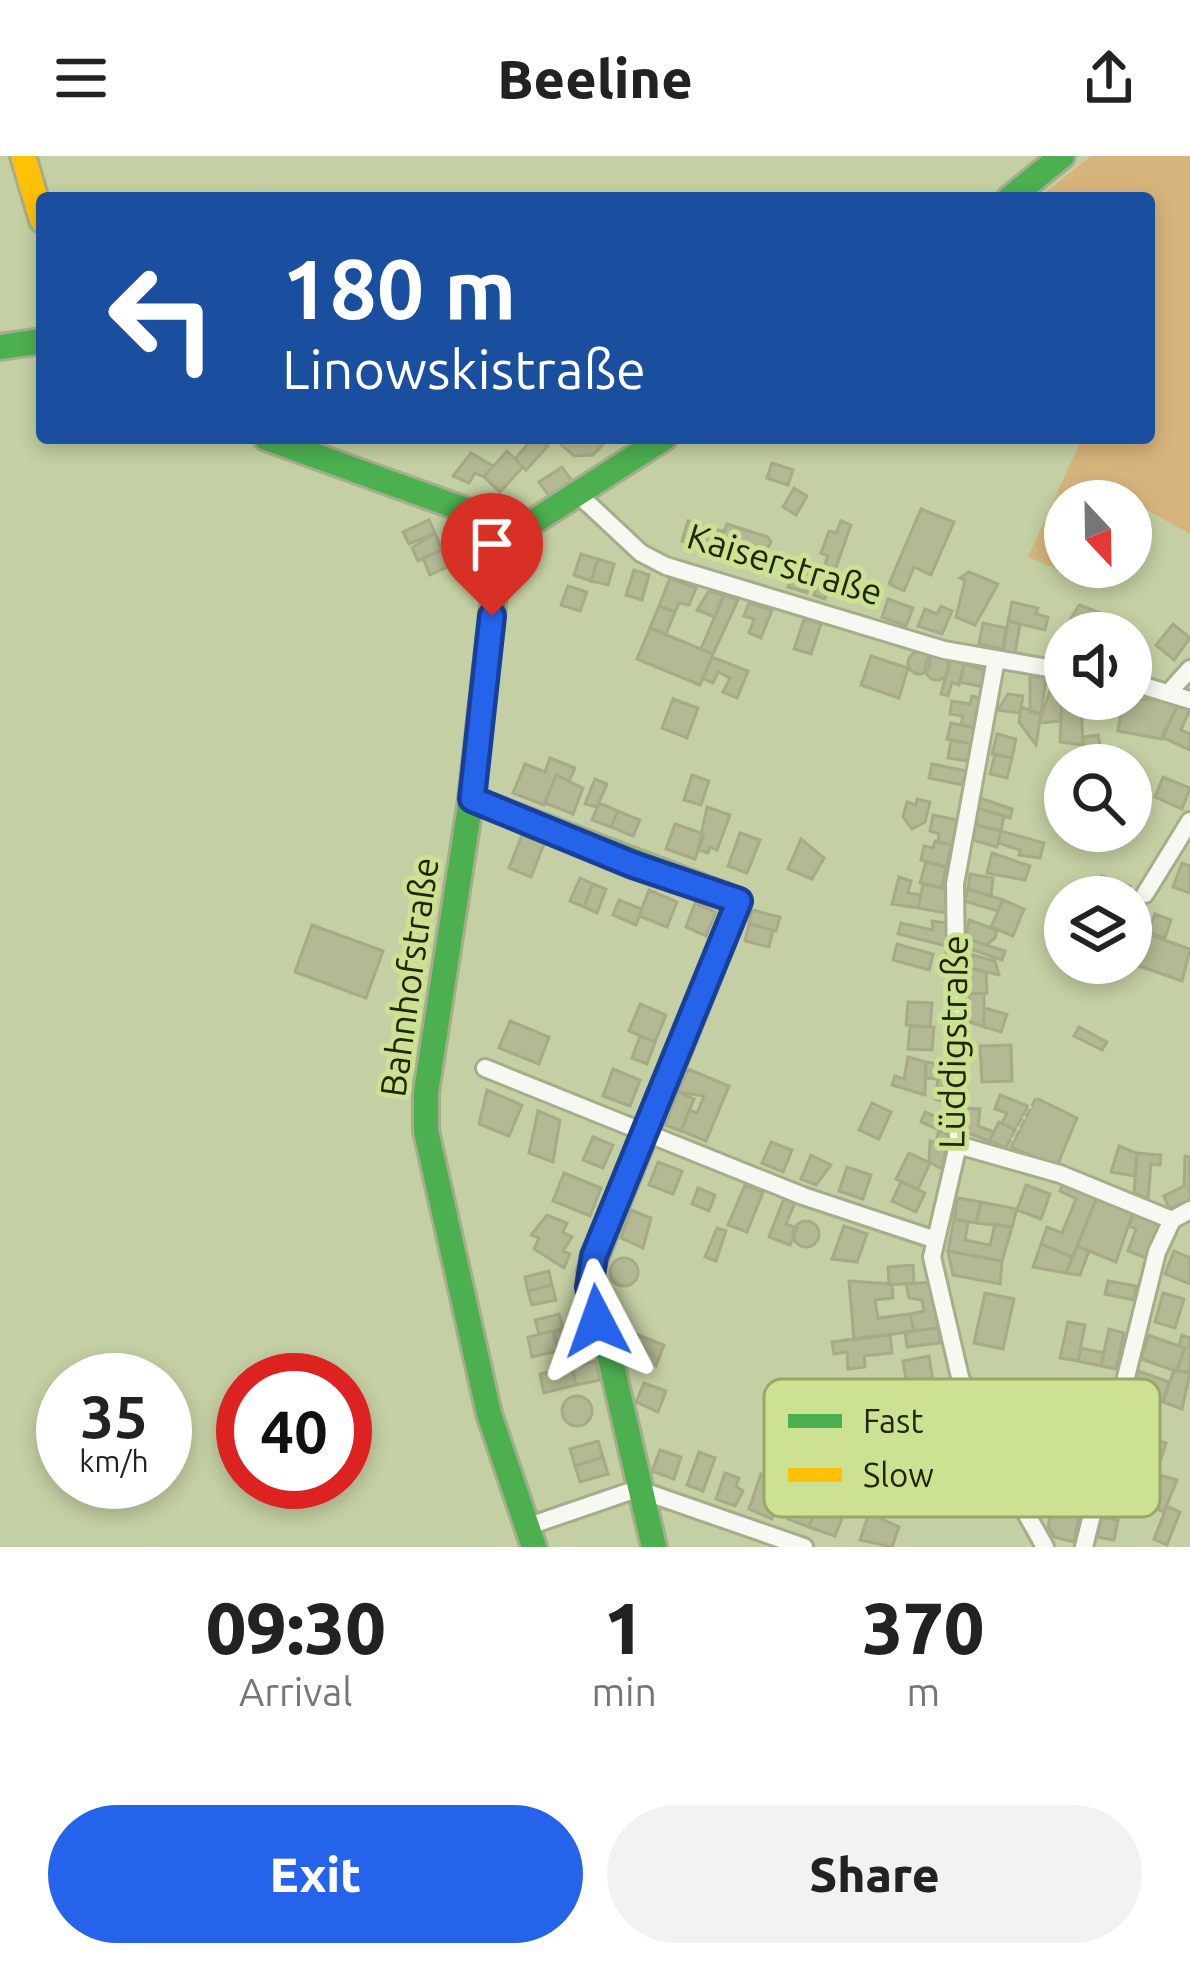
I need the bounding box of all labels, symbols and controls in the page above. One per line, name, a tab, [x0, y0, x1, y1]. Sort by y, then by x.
icon: menu	[48, 45, 114, 111]
icon: share	[1076, 45, 1142, 111]
text: Beeline	[497, 48, 693, 108]
icon: left	[84, 240, 240, 396]
text: 180 m	[282, 241, 516, 335]
text: Linowskistraße	[282, 339, 646, 399]
north arrow	[1044, 480, 1152, 588]
map controls	[1044, 480, 1152, 984]
pin	[441, 493, 543, 616]
icon: arrive	[459, 511, 525, 577]
street label: Kaiserstraße	[683, 514, 888, 613]
button: sound	[1044, 612, 1152, 720]
button: search	[1044, 744, 1152, 852]
street label: Bahnhofstraße	[371, 855, 446, 1099]
button: layers	[1044, 876, 1152, 984]
street label: Lüddigstraße	[930, 935, 975, 1149]
position arrow	[534, 1258, 660, 1384]
speed limit sign: 40	[216, 1353, 372, 1509]
legend	[764, 1379, 1160, 1517]
text: 35	[80, 1382, 148, 1449]
text: Fast	[863, 1402, 923, 1439]
text: km/h	[79, 1444, 149, 1478]
text: Slow	[863, 1456, 934, 1493]
text: 09:30	[206, 1587, 386, 1668]
text: 1	[604, 1587, 644, 1668]
text: 370	[862, 1587, 984, 1668]
text: Arrival	[239, 1670, 353, 1713]
text: min	[591, 1670, 657, 1713]
text: m	[907, 1670, 940, 1713]
button: Exit	[48, 1805, 583, 1943]
button: Share	[607, 1805, 1142, 1943]

